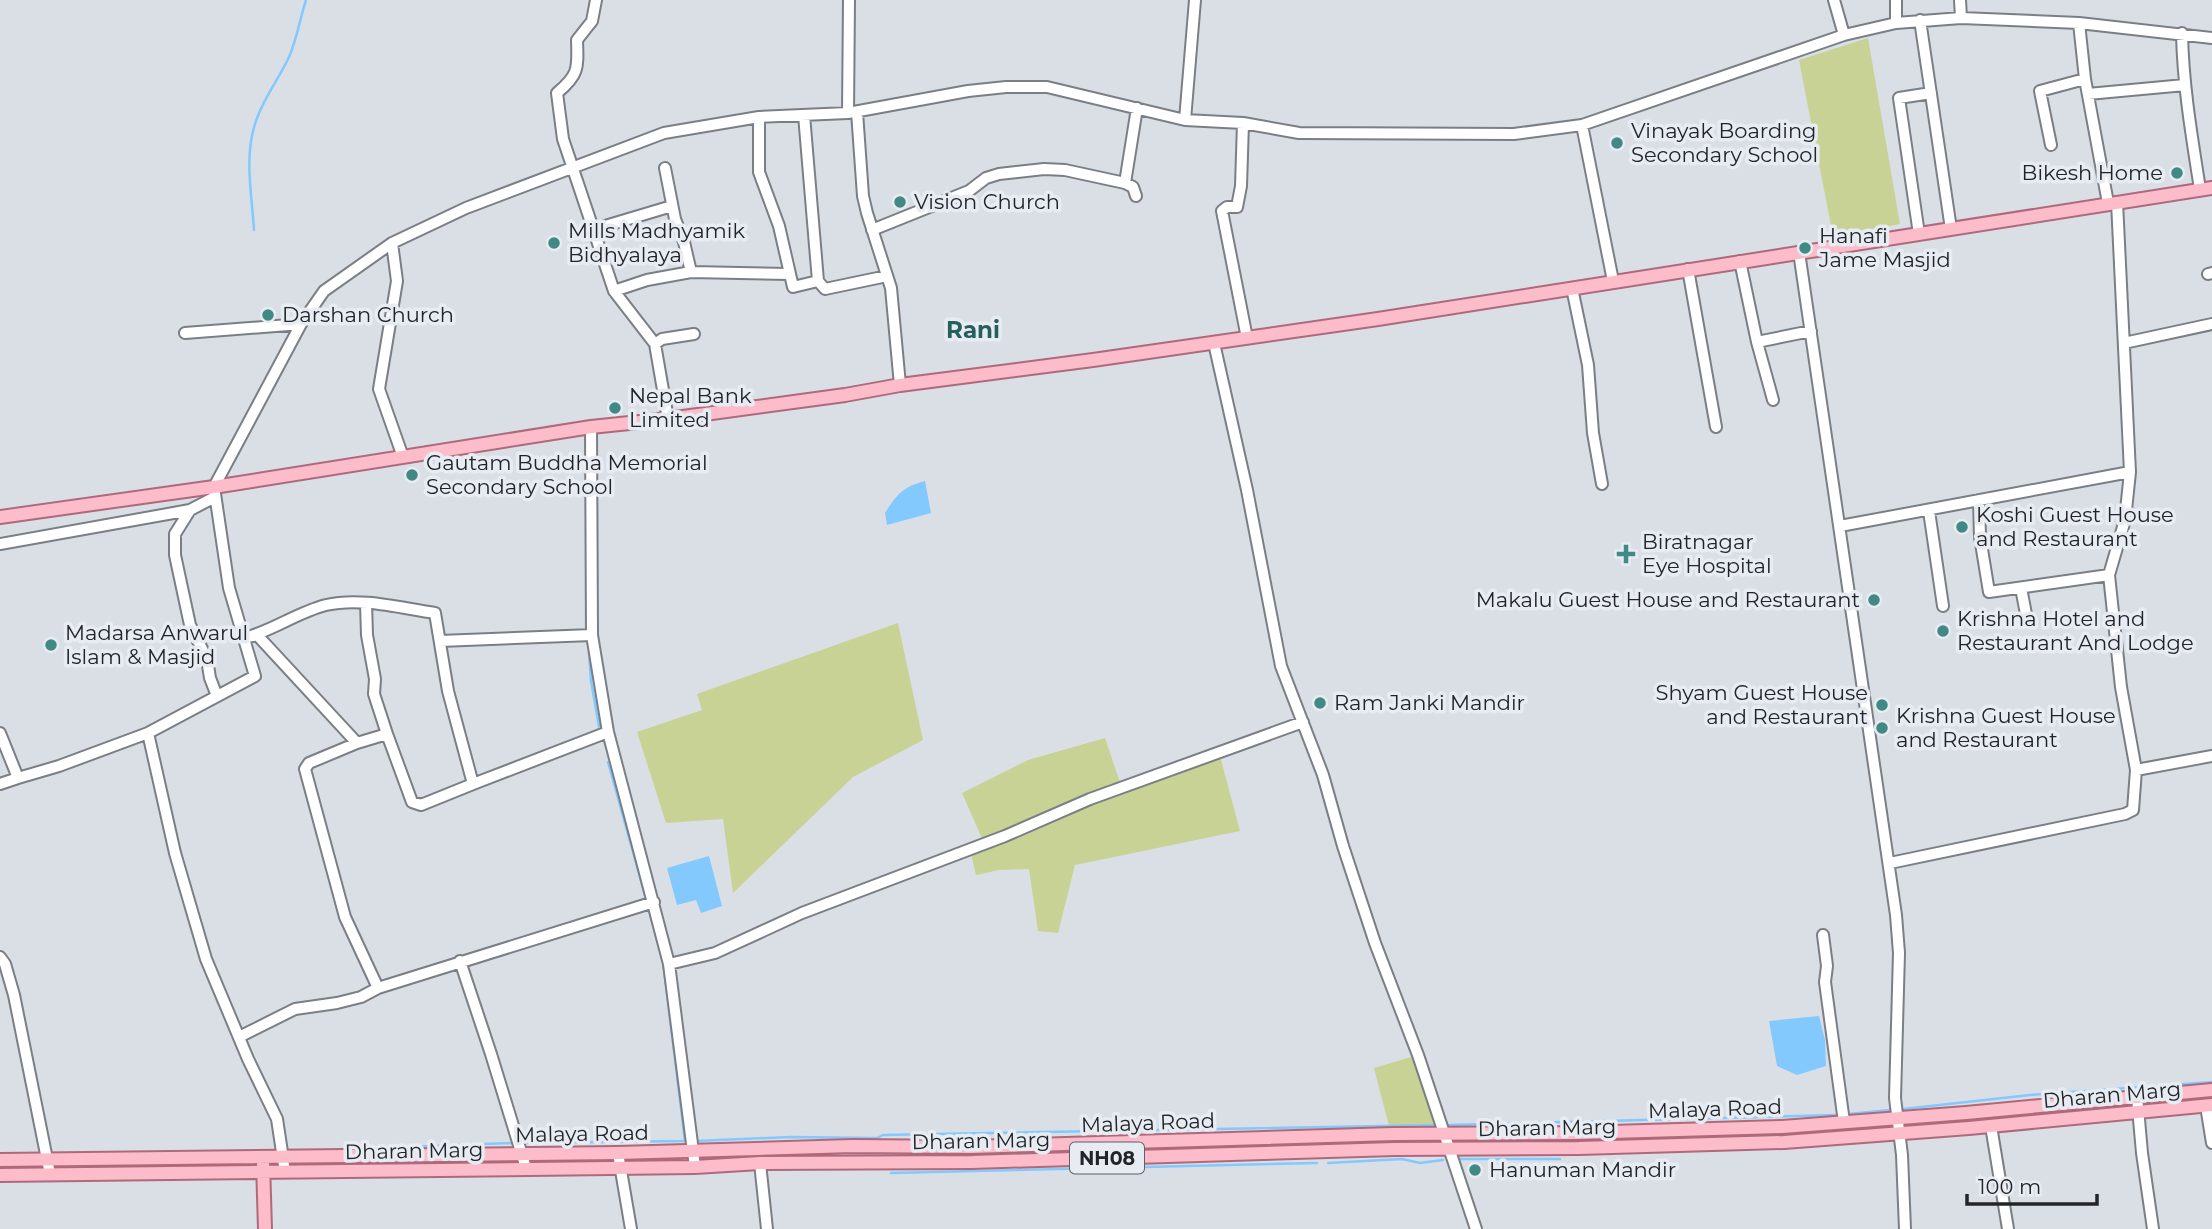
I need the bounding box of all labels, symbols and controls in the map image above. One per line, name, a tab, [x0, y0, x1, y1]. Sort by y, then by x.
place label: Vinayak Boarding Secondary School	[1631, 118, 1818, 167]
marker: Vinayak Boarding Secondary School	[1609, 135, 1625, 151]
place label: Bikesh Home	[2022, 160, 2163, 185]
marker: Bikesh Home	[2169, 165, 2185, 181]
place label: Vision Church	[914, 189, 1060, 214]
marker: Vision Church	[892, 194, 908, 210]
place label: Mills Madhyamik Bidhyalaya	[568, 218, 746, 267]
place label: Hanafi Jame Masjid	[1818, 223, 1951, 272]
marker: Mills Madhyamik Bidhyalaya	[546, 235, 562, 251]
marker: Hanafi Jame Masjid	[1797, 240, 1813, 256]
place label: Darshan Church	[282, 302, 454, 327]
marker: Darshan Church	[260, 307, 276, 323]
district label: Rani	[946, 316, 1000, 344]
place label: Nepal Bank Limited	[629, 383, 752, 432]
marker: Nepal Bank Limited	[607, 400, 623, 416]
place label: Gautam Buddha Memorial Secondary School	[426, 450, 708, 499]
marker: Gautam Buddha Memorial Secondary School	[404, 467, 420, 483]
place label: Koshi Guest House and Restaurant	[1976, 502, 2174, 551]
marker: Koshi Guest House and Restaurant	[1954, 519, 1970, 535]
place label: Biratnagar Eye Hospital	[1642, 529, 1772, 578]
marker: Biratnagar Eye Hospital	[1616, 544, 1636, 564]
place label: Makalu Guest House and Restaurant	[1476, 587, 1860, 612]
marker: Makalu Guest House and Restaurant	[1866, 592, 1882, 608]
place label: Krishna Hotel and Restaurant And Lodge	[1957, 606, 2194, 655]
place label: Madarsa Anwarul Islam & Masjid	[65, 620, 248, 669]
marker: Krishna Hotel and Restaurant And Lodge	[1935, 623, 1951, 639]
marker: Madarsa Anwarul Islam & Masjid	[43, 637, 59, 653]
place label: Shyam Guest House and Restaurant	[1656, 680, 1868, 729]
place label: Ram Janki Mandir	[1334, 690, 1525, 715]
marker: Ram Janki Mandir	[1312, 695, 1328, 711]
marker: Shyam Guest House and Restaurant	[1874, 697, 1890, 713]
place label: Krishna Guest House and Restaurant	[1896, 703, 2116, 752]
marker: Krishna Guest House and Restaurant	[1874, 720, 1890, 736]
street label: Dharan Marg	[2042, 1076, 2182, 1113]
street label: Malaya Road	[1648, 1094, 1782, 1123]
street label: Malaya Road	[1081, 1108, 1215, 1137]
street label: Dharan Marg	[1477, 1114, 1616, 1141]
street label: Malaya Road	[515, 1120, 649, 1147]
street label: Dharan Marg	[911, 1127, 1050, 1154]
street label: Dharan Marg	[344, 1137, 483, 1164]
road number: NH08	[1070, 1142, 1144, 1174]
place label: Hanuman Mandir	[1489, 1157, 1676, 1182]
marker: Hanuman Mandir	[1467, 1162, 1483, 1178]
scale bar	[1967, 1162, 2096, 1206]
text: 100 m	[1978, 1174, 2041, 1199]

